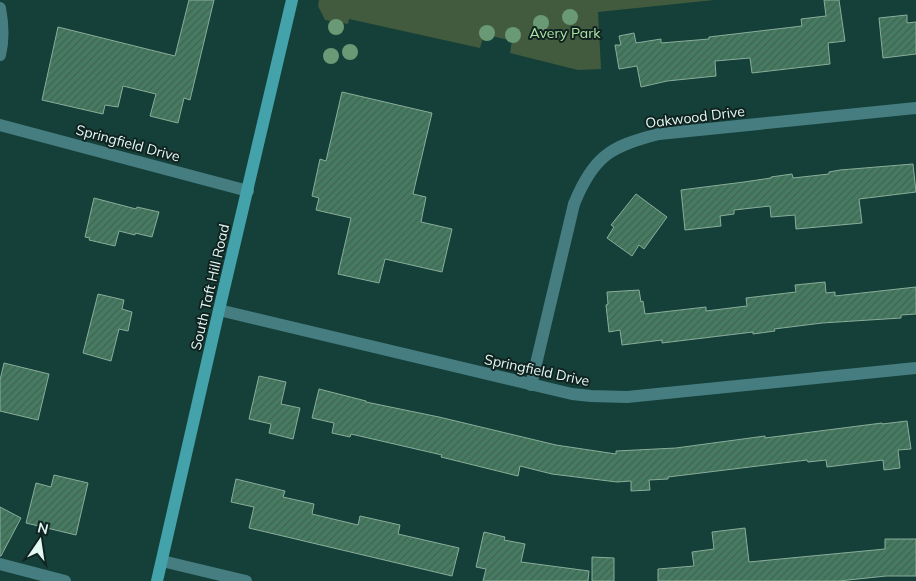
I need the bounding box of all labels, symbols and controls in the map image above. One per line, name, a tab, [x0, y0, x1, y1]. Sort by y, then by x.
park label: Avery Park	[530, 24, 601, 42]
street label: Oakwood Drive	[644, 102, 746, 132]
street label: Springfield Drive	[74, 120, 182, 166]
street label: South Taft Hill Road	[187, 222, 233, 352]
street label: Springfield Drive	[483, 350, 591, 390]
north arrow	[15, 516, 65, 566]
text: N	[36, 518, 50, 538]

